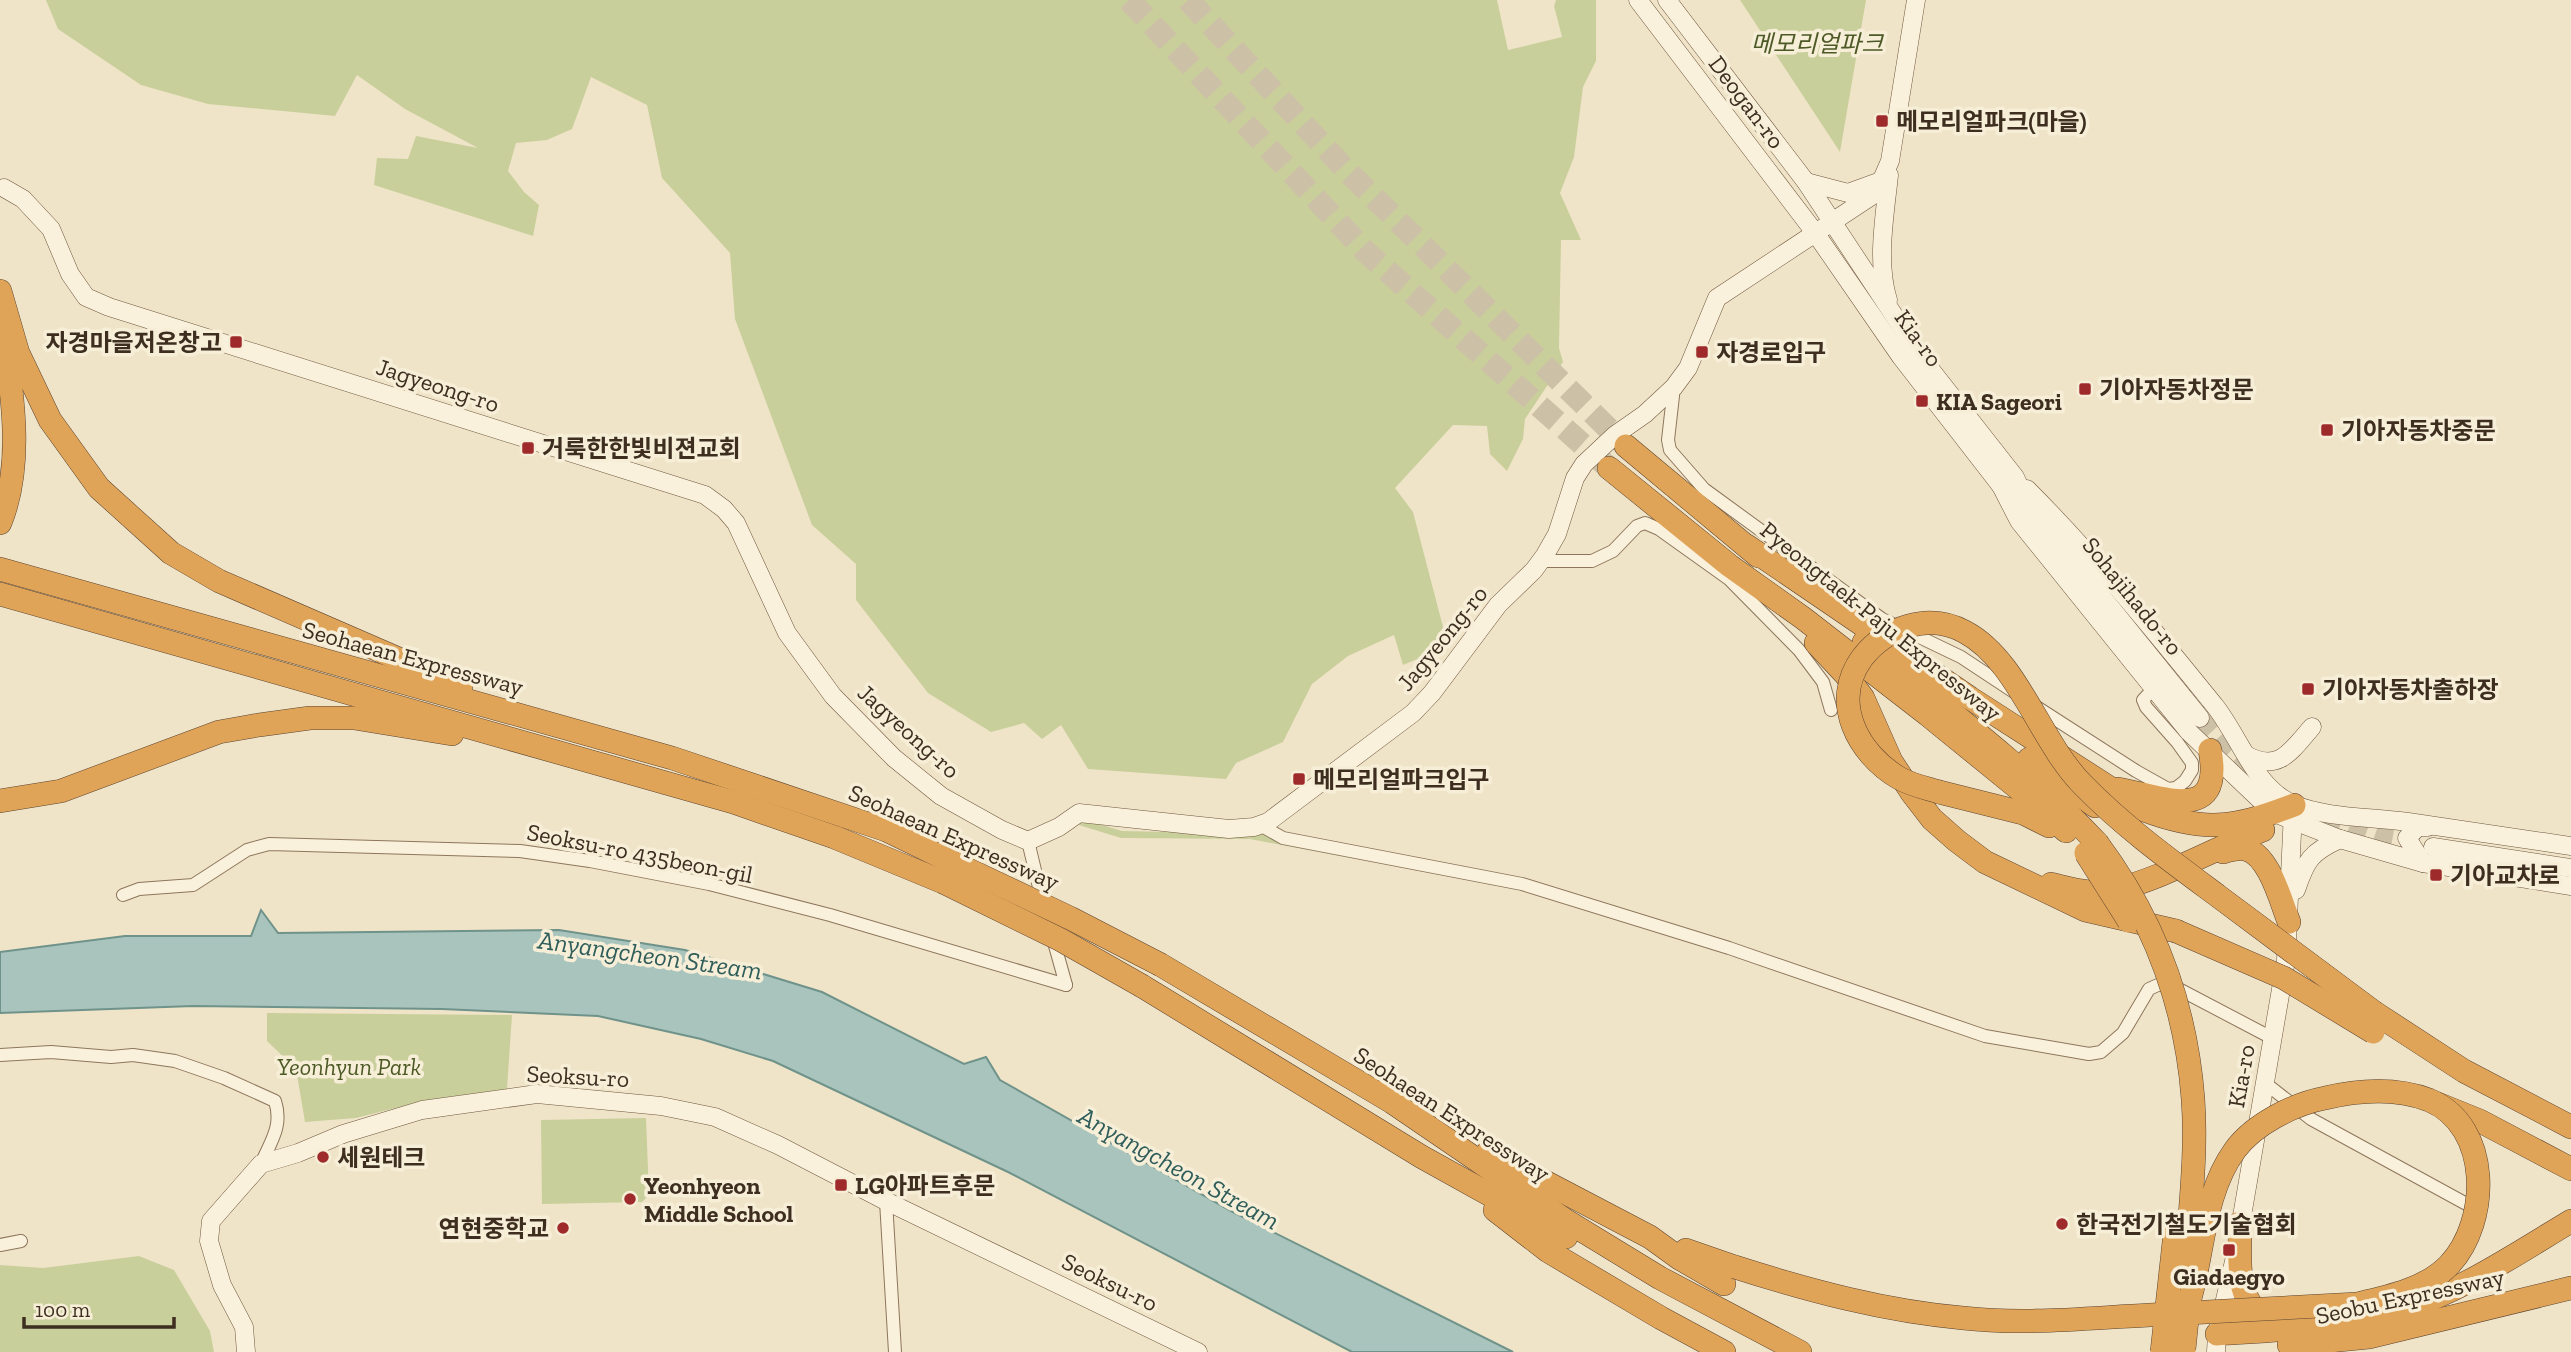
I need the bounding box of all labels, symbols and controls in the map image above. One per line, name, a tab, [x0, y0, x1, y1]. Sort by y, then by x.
park label: 메모리얼파크	[1751, 29, 1884, 58]
street label: Deogan-ro	[1703, 50, 1791, 154]
place label: 메모리얼파크(마을)	[1896, 107, 2087, 136]
marker: 메모리얼파크(마을)	[1874, 113, 1890, 129]
street label: Kia-ro	[1889, 304, 1949, 372]
place label: 자경마을저온창고	[45, 328, 222, 357]
marker: 자경마을저온창고	[228, 334, 244, 350]
place label: 자경로입구	[1716, 338, 1826, 367]
marker: 자경로입구	[1694, 344, 1710, 360]
street label: Jagyeong-ro	[373, 352, 503, 418]
place label: 기아자동차정문	[2099, 375, 2254, 404]
marker: 기아자동차정문	[2077, 381, 2093, 397]
place label: KIA Sageori	[1936, 387, 2062, 416]
marker: KIA Sageori	[1914, 393, 1930, 409]
place label: 기아자동차중문	[2341, 416, 2496, 445]
marker: 기아자동차중문	[2319, 422, 2335, 438]
place label: 거룩한한빛비젼교회	[542, 434, 741, 463]
marker: 거룩한한빛비젼교회	[520, 440, 536, 456]
street label: Pyeongtaek-Paju Expressway	[1755, 515, 2008, 728]
street label: Sohajihado-ro	[2077, 531, 2189, 661]
street label: Jagyeong-ro	[1391, 579, 1493, 697]
street label: Seohaean Expressway	[299, 615, 527, 702]
place label: 기아자동차출하장	[2322, 675, 2499, 704]
street label: Jagyeong-ro	[852, 678, 966, 784]
marker: 기아자동차출하장	[2300, 681, 2316, 697]
place label: 메모리얼파크입구	[1313, 765, 1490, 794]
marker: 메모리얼파크입구	[1291, 771, 1307, 787]
street label: Seohaean Expressway	[844, 778, 1064, 897]
street label: Seoksu-ro 435beon-gil	[525, 817, 755, 889]
place label: 기아교차로	[2450, 861, 2560, 890]
marker: 기아교차로	[2428, 867, 2444, 883]
water label: Anyangcheon Stream	[535, 923, 764, 987]
street label: Seohaean Expressway	[1349, 1040, 1556, 1188]
street label: Kia-ro	[2221, 1042, 2261, 1110]
park label: Yeonhyun Park	[277, 1052, 421, 1081]
street label: Seoksu-ro	[526, 1059, 630, 1093]
water label: Anyangcheon Stream	[1072, 1099, 1285, 1237]
place label: 세원테크	[337, 1143, 425, 1172]
marker: 세원테크	[315, 1149, 331, 1165]
place label: Yeonhyeon Middle School	[644, 1171, 794, 1228]
place label: LG아파트후문	[855, 1171, 995, 1200]
marker: LG아파트후문	[833, 1177, 849, 1193]
marker: Yeonhyeon Middle School	[622, 1191, 638, 1207]
place label: 한국전기철도기술협회	[2076, 1210, 2297, 1239]
place label: 연현중학교	[439, 1214, 549, 1243]
marker: 한국전기철도기술협회	[2054, 1216, 2070, 1232]
marker: 연현중학교	[555, 1220, 571, 1236]
marker: Giadaegyo	[2221, 1242, 2237, 1258]
street label: Seoksu-ro	[1057, 1246, 1163, 1318]
place label: Giadaegyo	[2173, 1262, 2285, 1291]
street label: Seobu Expressway	[2313, 1262, 2508, 1330]
scale bar	[24, 1286, 175, 1330]
text: 100 m	[35, 1297, 90, 1322]

